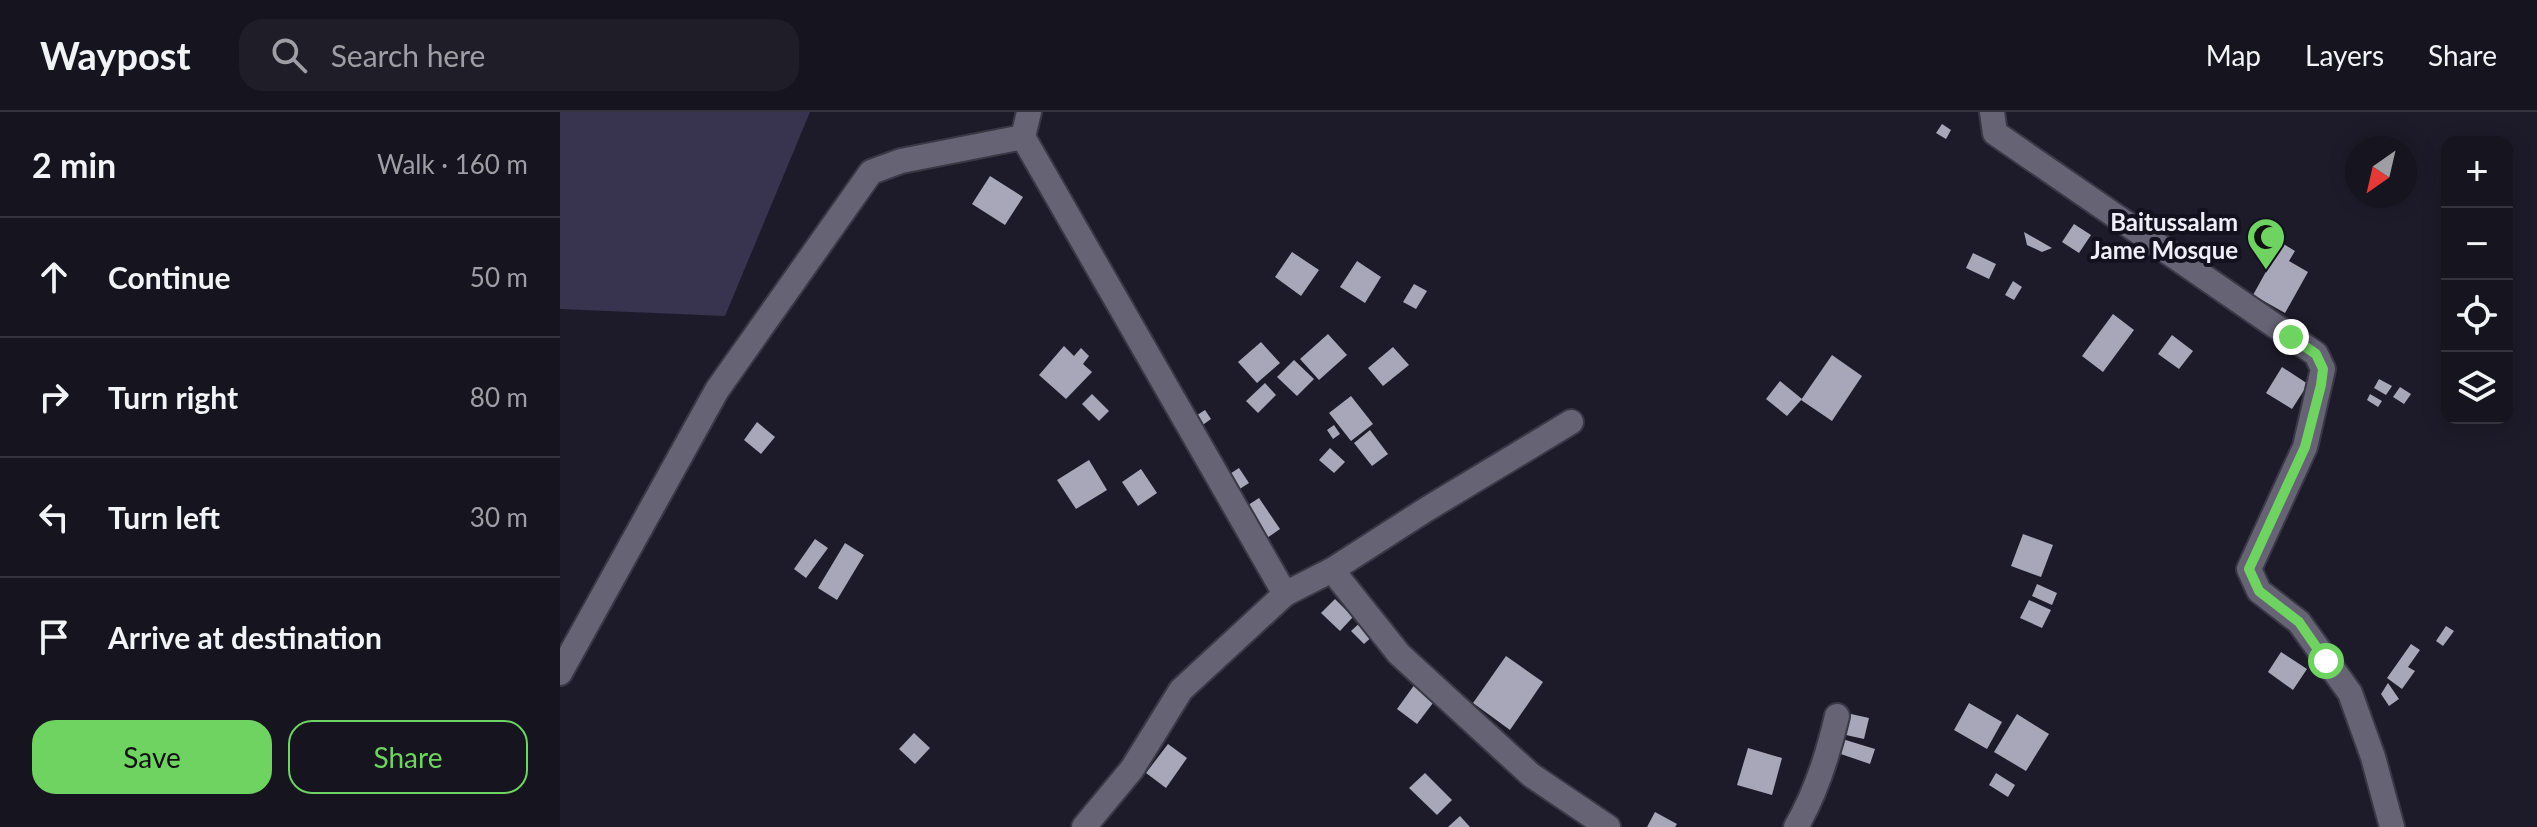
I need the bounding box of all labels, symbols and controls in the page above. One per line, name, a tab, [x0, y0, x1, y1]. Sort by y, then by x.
search box	[239, 19, 799, 91]
text: Waypost	[40, 32, 191, 78]
icon: search	[267, 33, 311, 77]
text: Search here	[331, 37, 485, 73]
text: Map	[2206, 38, 2261, 72]
text: Layers	[2305, 38, 2384, 72]
text: Share	[2428, 38, 2497, 72]
north arrow	[2345, 136, 2417, 208]
map controls	[2441, 136, 2513, 424]
button: +	[2441, 136, 2513, 208]
text: 2 min	[32, 144, 116, 185]
text: Walk · 160 m	[377, 148, 528, 180]
place label: Baitussalam Jame Mosque	[2091, 207, 2238, 264]
button: −	[2441, 208, 2513, 280]
mosque icon: Baitussalam Jame Mosque	[2245, 216, 2287, 271]
icon: ahead	[32, 255, 76, 299]
text: Continue	[108, 259, 231, 295]
text: 50 m	[470, 261, 528, 293]
button: locate	[2441, 280, 2513, 352]
route end	[2273, 319, 2309, 355]
button: layers	[2441, 352, 2513, 424]
icon: right	[32, 375, 76, 419]
text: Turn right	[108, 379, 238, 415]
text: 80 m	[470, 381, 528, 413]
icon: left	[32, 495, 76, 539]
text: Turn left	[108, 499, 220, 535]
text: 30 m	[470, 501, 528, 533]
icon: arrive	[32, 615, 76, 659]
text: Arrive at destination	[108, 619, 382, 655]
route start	[2308, 643, 2344, 679]
button: Save	[32, 720, 272, 794]
button: Share	[288, 720, 528, 794]

